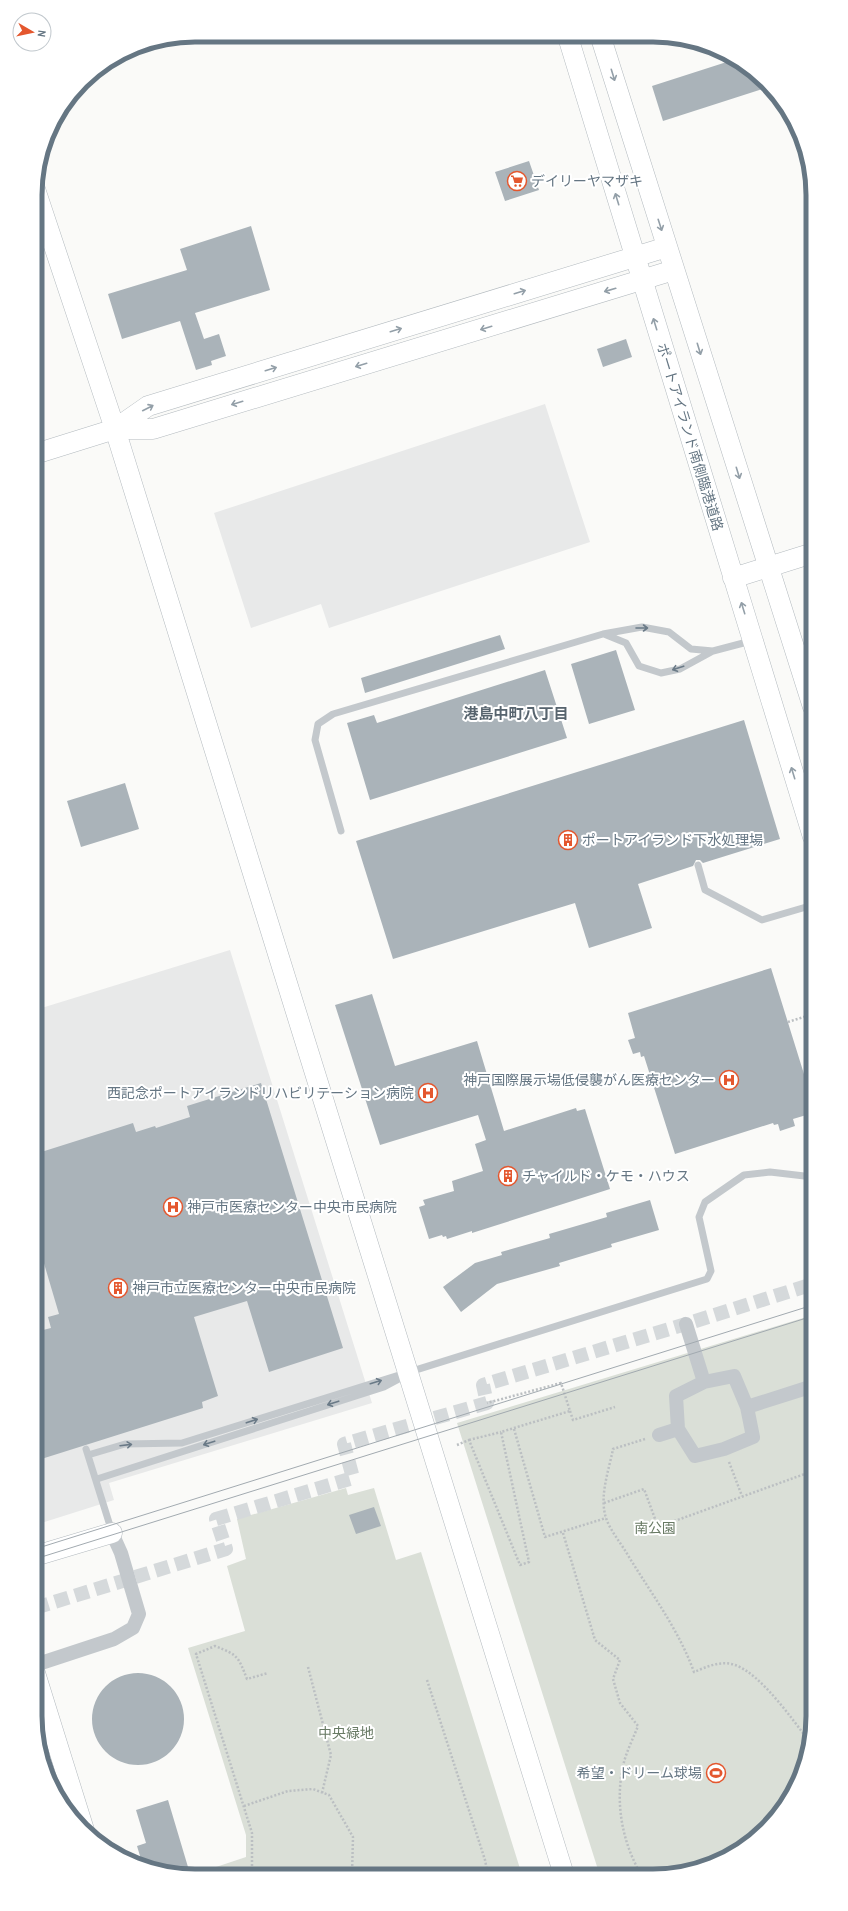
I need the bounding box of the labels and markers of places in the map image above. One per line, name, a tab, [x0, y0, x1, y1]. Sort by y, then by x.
supermarket icon: デイリーヤマザキ	[506, 170, 528, 192]
place label: デイリーヤマザキ	[531, 172, 643, 190]
building icon: ポートアイランド下水処理場	[557, 829, 579, 851]
place label: ポートアイランド下水処理場	[582, 831, 763, 849]
hospital icon: 神戸国際展示場低侵襲がん医療センター	[718, 1069, 740, 1091]
place label: 神戸国際展示場低侵襲がん医療センター	[463, 1071, 715, 1089]
hospital icon: 西記念ポートアイランドリハビリテーション病院	[417, 1082, 439, 1104]
place label: 西記念ポートアイランドリハビリテーション病院	[107, 1084, 414, 1102]
building icon: チャイルド・ケモ・ハウス	[497, 1165, 519, 1187]
place label: チャイルド・ケモ・ハウス	[522, 1167, 690, 1185]
hospital icon: 神戸市医療センター中央市民病院	[162, 1196, 184, 1218]
place label: 神戸市医療センター中央市民病院	[187, 1198, 397, 1216]
building icon: 神戸市立医療センター中央市民病院	[107, 1277, 129, 1299]
place label: 神戸市立医療センター中央市民病院	[132, 1279, 356, 1297]
sports icon: 希望・ドリーム球場	[705, 1762, 727, 1784]
place label: 希望・ドリーム球場	[576, 1764, 702, 1782]

